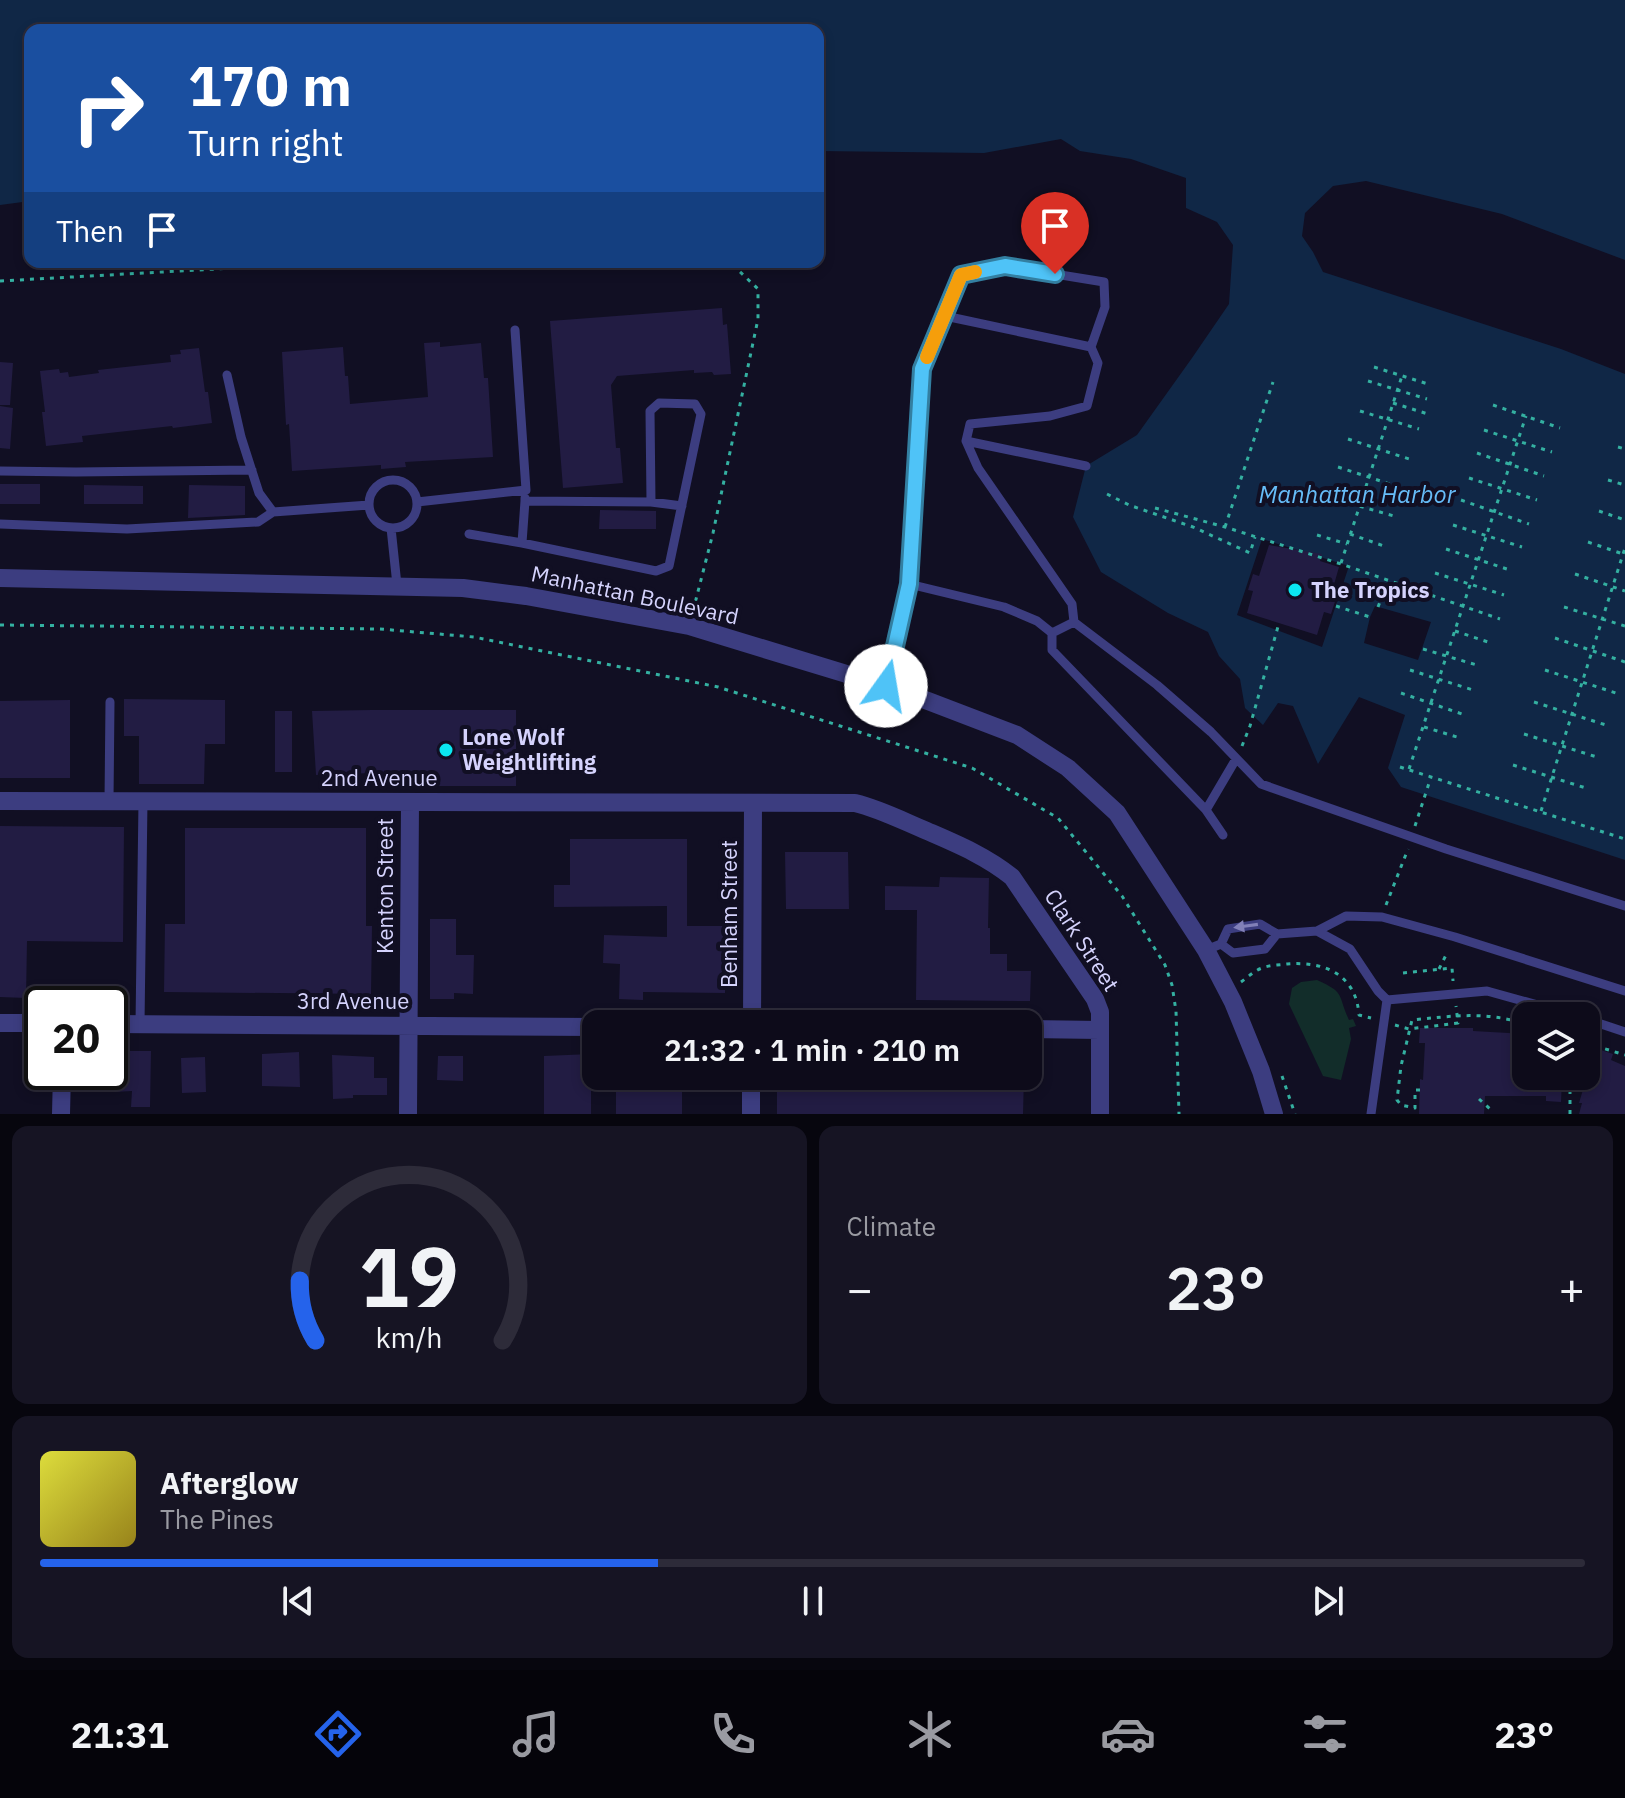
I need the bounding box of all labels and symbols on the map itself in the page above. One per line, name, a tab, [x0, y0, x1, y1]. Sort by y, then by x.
pin	[1021, 192, 1089, 274]
water label: Manhattan Harbor	[1258, 478, 1457, 510]
street label: Manhattan Boulevard	[529, 558, 741, 631]
place label: The Tropics	[1311, 575, 1430, 604]
marker: The Tropics	[1286, 581, 1304, 599]
position arrow	[844, 644, 928, 728]
place label: Lone Wolf Weightlifting	[462, 722, 597, 776]
marker: Lone Wolf Weightlifting	[437, 741, 455, 759]
street label: 2nd Avenue	[320, 763, 438, 792]
street label: Kenton Street	[370, 818, 399, 954]
street label: Benham Street	[714, 840, 743, 988]
street label: Clark Street	[1039, 883, 1126, 997]
one-way arrow	[1233, 920, 1258, 933]
speed limit sign: 20	[24, 986, 128, 1090]
street label: 3rd Avenue	[297, 986, 409, 1015]

